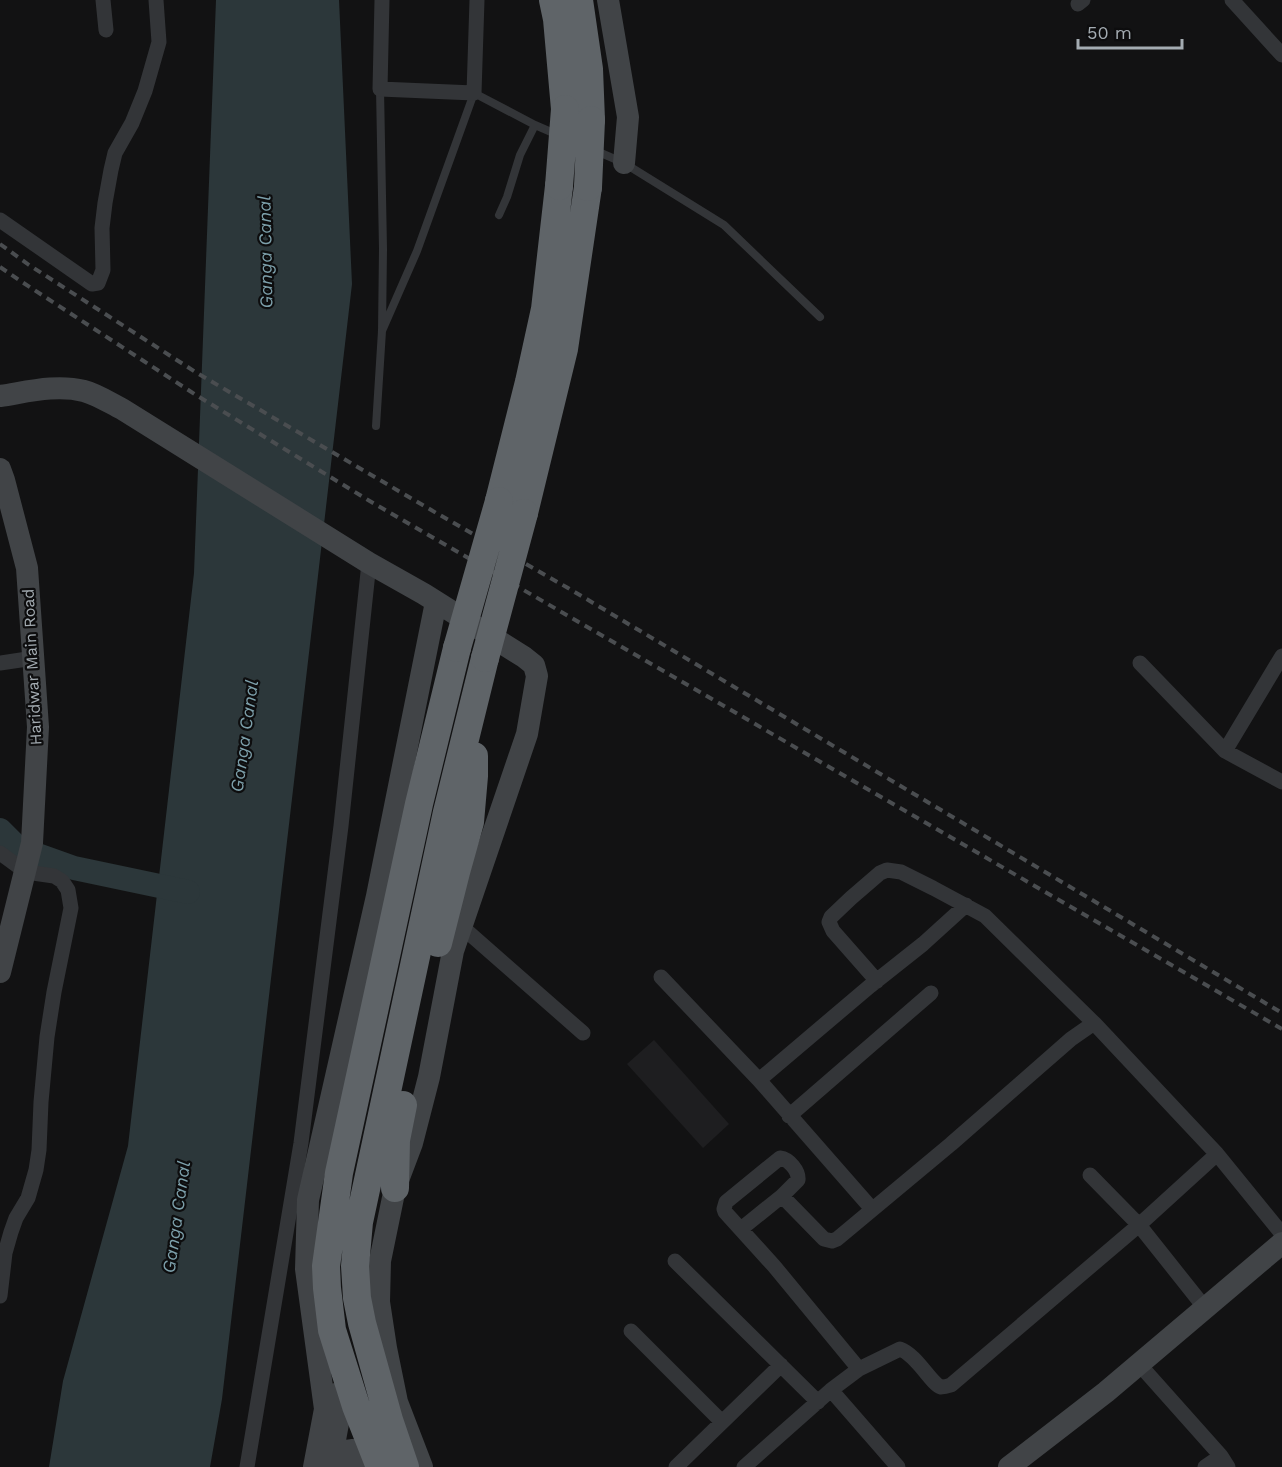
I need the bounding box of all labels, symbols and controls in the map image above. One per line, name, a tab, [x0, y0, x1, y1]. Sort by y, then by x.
scale bar	[1078, 12, 1182, 50]
text: 50 m	[1087, 22, 1132, 43]
water label: Ganga Canal	[254, 195, 276, 309]
street label: Haridwar Main Road	[18, 588, 46, 746]
water label: Ganga Canal	[226, 679, 262, 793]
water label: Ganga Canal	[158, 1160, 194, 1274]

